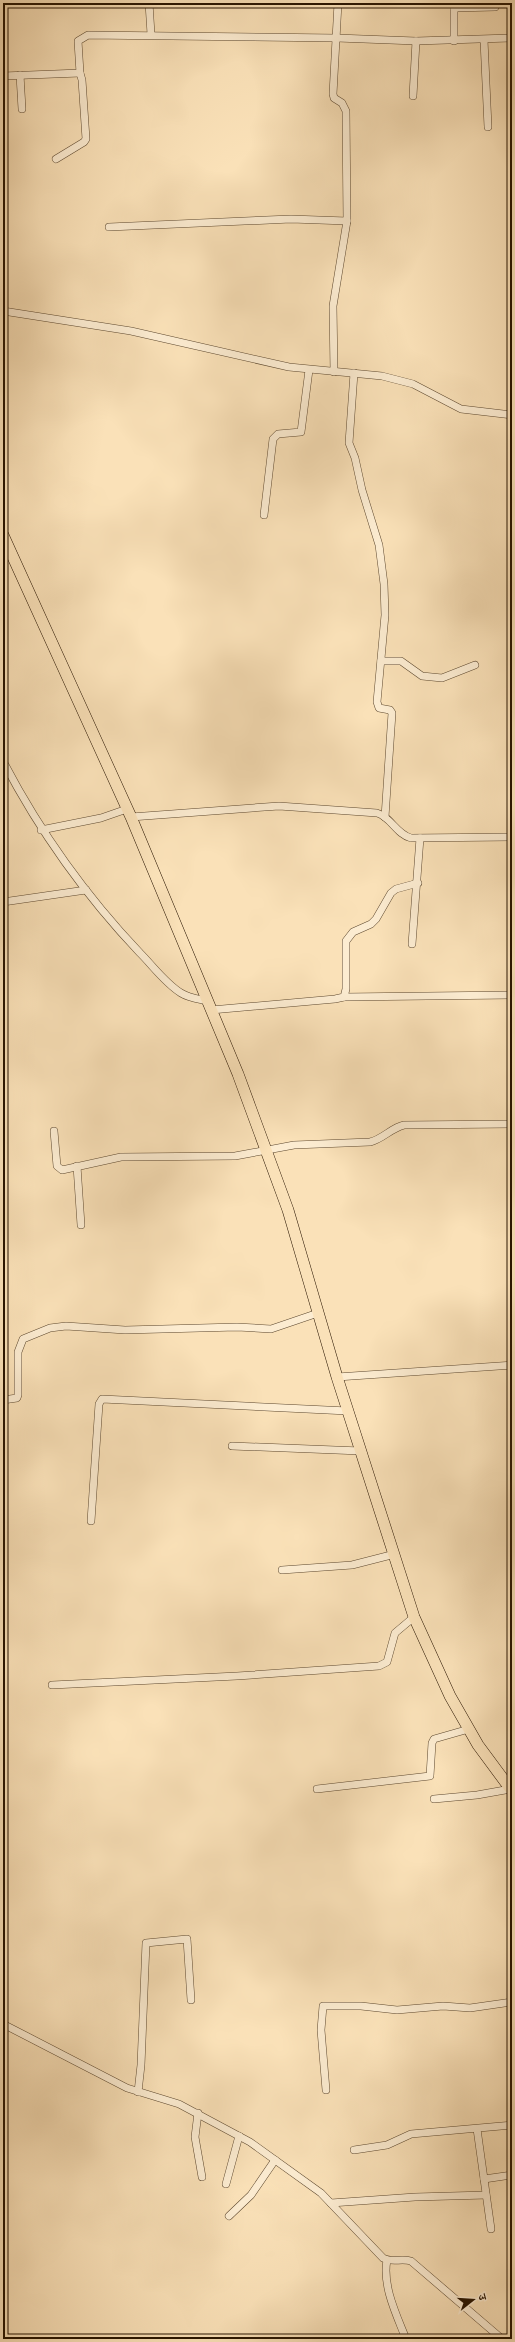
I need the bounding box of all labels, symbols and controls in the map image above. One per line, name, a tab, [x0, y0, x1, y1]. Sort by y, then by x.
north arrow	[453, 2280, 493, 2320]
text: उ	[473, 2292, 490, 2304]

